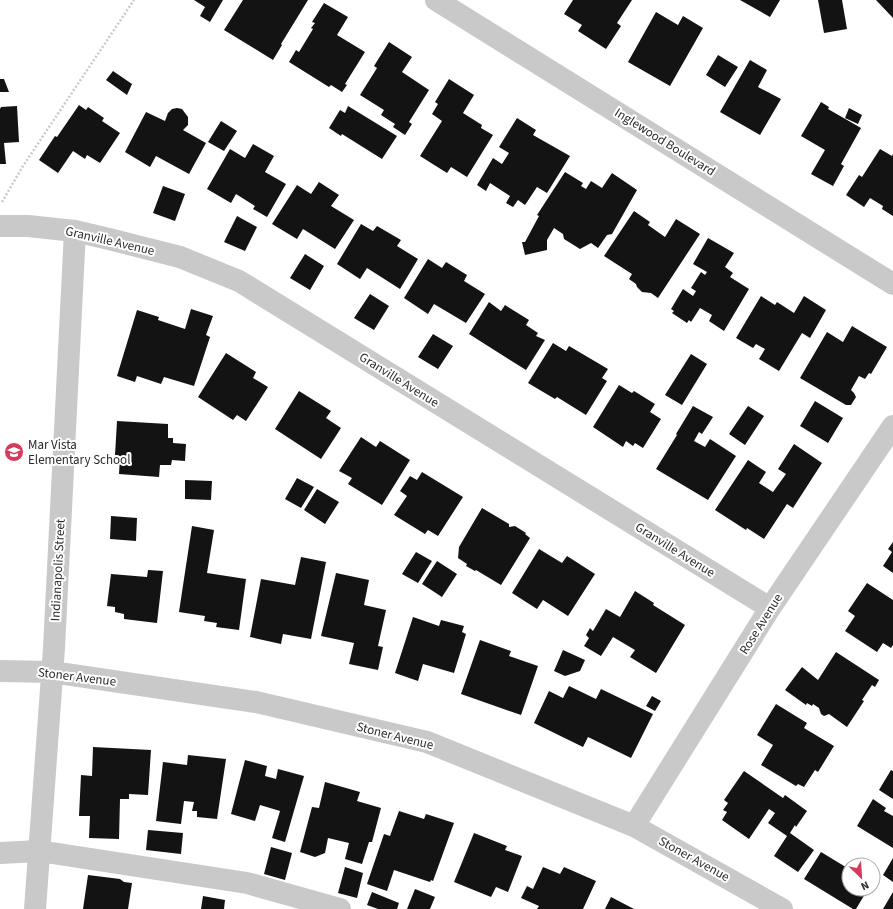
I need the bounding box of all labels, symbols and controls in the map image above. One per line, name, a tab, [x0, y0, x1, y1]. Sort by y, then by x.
street label: Inglewood Boulevard	[611, 104, 719, 180]
street label: Granville Avenue	[64, 222, 156, 260]
street label: Granville Avenue	[356, 348, 442, 412]
place label: Mar Vista Elementary School	[28, 436, 130, 469]
school or university icon: Mar Vista Elementary School	[3, 441, 25, 463]
street label: Indianapolis Street	[46, 518, 70, 622]
street label: Granville Avenue	[632, 518, 718, 582]
street label: Rose Avenue	[735, 590, 787, 658]
street label: Stoner Avenue	[37, 663, 117, 691]
street label: Stoner Avenue	[355, 718, 435, 754]
street label: Stoner Avenue	[655, 832, 733, 886]
north arrow	[841, 857, 881, 897]
text: N	[859, 877, 872, 894]

